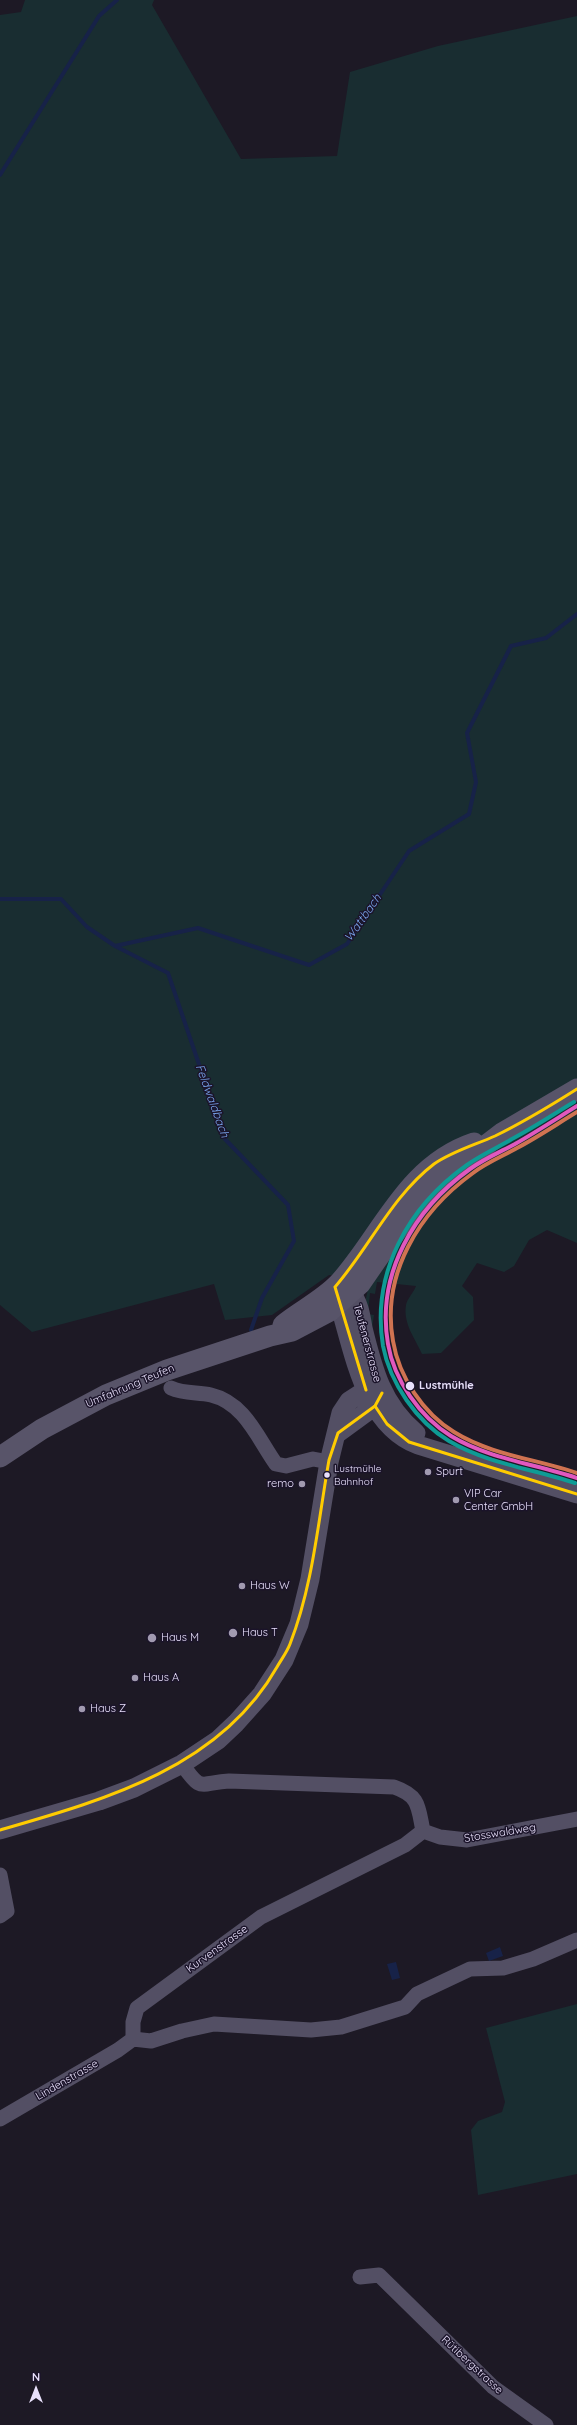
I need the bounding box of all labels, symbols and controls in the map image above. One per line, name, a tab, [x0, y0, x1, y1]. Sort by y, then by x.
water label: Wattbach	[341, 892, 385, 944]
water label: Feldwaldbach	[192, 1062, 232, 1140]
street label: Teufenerstrasse	[350, 1302, 384, 1384]
street label: Umfahrung Teufen	[84, 1361, 176, 1411]
place label: Lustmühle	[419, 1379, 474, 1393]
marker: Lustmühle	[404, 1380, 416, 1392]
place label: Lustmühle Bahnhof	[334, 1463, 381, 1486]
place label: Spurt	[436, 1465, 463, 1479]
marker: Spurt	[423, 1467, 433, 1477]
marker: Lustmühle Bahnhof	[322, 1470, 332, 1480]
place label: remo	[267, 1477, 294, 1491]
marker: remo	[297, 1479, 307, 1489]
place label: VIP Car Center GmbH	[464, 1487, 533, 1513]
marker: VIP Car Center GmbH	[451, 1495, 461, 1505]
place label: Haus W	[250, 1579, 290, 1593]
marker: Haus W	[237, 1581, 247, 1591]
place label: Haus T	[242, 1626, 278, 1640]
marker: Haus T	[227, 1627, 239, 1639]
place label: Haus M	[161, 1631, 199, 1645]
marker: Haus M	[146, 1632, 158, 1644]
place label: Haus A	[143, 1671, 179, 1685]
marker: Haus A	[130, 1673, 140, 1683]
place label: Haus Z	[90, 1702, 126, 1716]
marker: Haus Z	[77, 1704, 87, 1714]
street label: Stosswaldweg	[463, 1821, 537, 1845]
street label: Kurvenstrasse	[184, 1922, 250, 1976]
street label: Lindenstrasse	[33, 2057, 101, 2103]
street label: Rütibergstrasse	[438, 2333, 506, 2397]
north arrow	[16, 2369, 56, 2409]
text: N	[32, 2370, 40, 2384]

